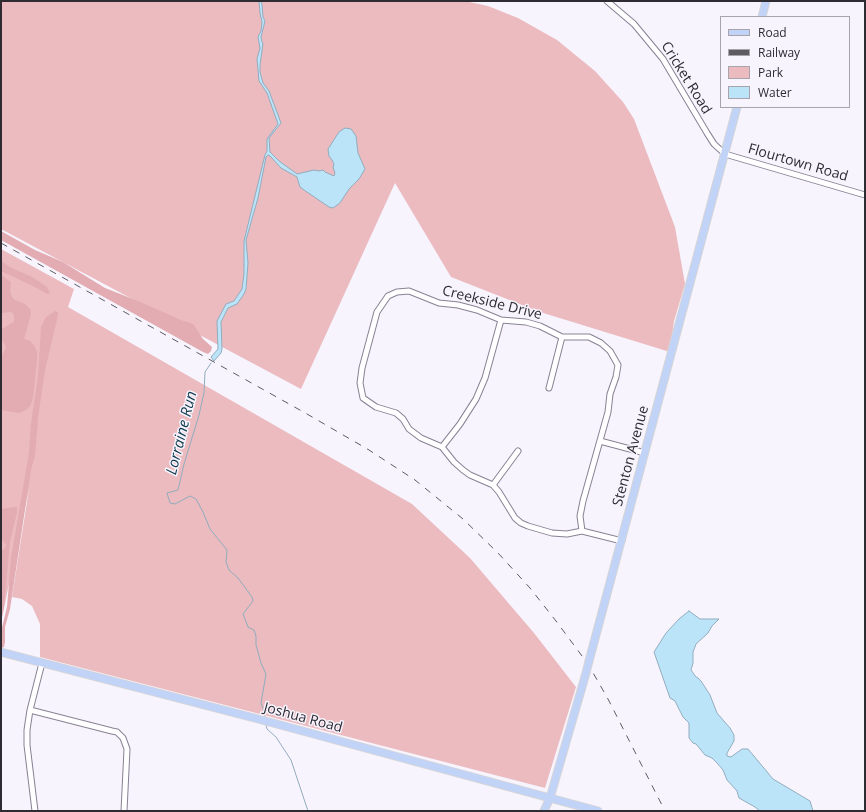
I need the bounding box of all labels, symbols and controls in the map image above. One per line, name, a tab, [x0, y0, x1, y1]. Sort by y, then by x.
legend	[720, 16, 850, 108]
text: Road	[758, 24, 787, 41]
street label: Cricket Road	[657, 39, 715, 117]
text: Railway	[758, 44, 800, 61]
text: Park	[758, 64, 783, 81]
text: Water	[758, 84, 792, 101]
street label: Flourtown Road	[746, 141, 850, 185]
street label: Creekside Drive	[440, 282, 544, 324]
water label: Lorraine Run	[163, 389, 201, 477]
street label: Stenton Avenue	[609, 404, 653, 508]
street label: Joshua Road	[262, 699, 344, 737]

